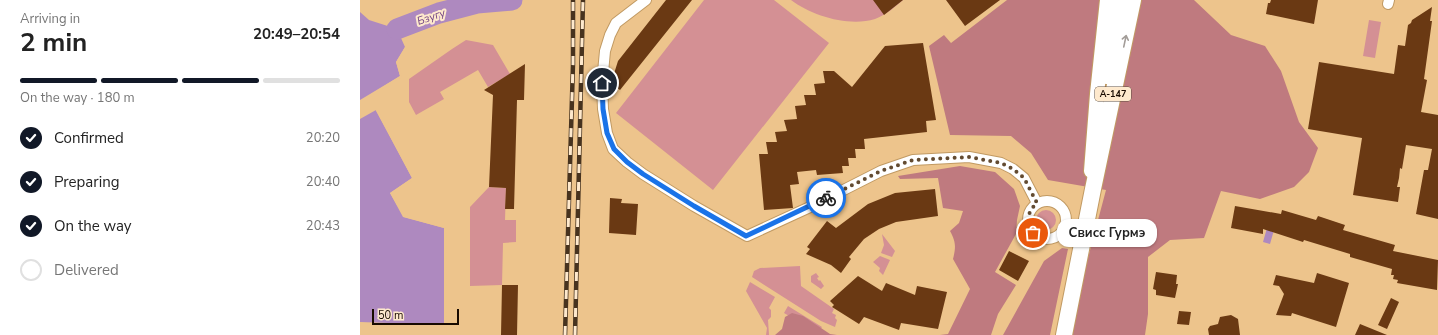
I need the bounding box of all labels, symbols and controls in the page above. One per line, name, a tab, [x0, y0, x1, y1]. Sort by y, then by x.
water label: Бзугу	[415, 5, 448, 29]
text: Arriving in	[20, 10, 80, 28]
text: 20:49–20:54	[253, 24, 340, 44]
text: 2 min	[20, 25, 87, 60]
one-way arrow	[1121, 35, 1129, 48]
pin	[585, 66, 619, 100]
icon: home	[591, 72, 613, 94]
road number: А-147	[1095, 87, 1131, 101]
text: On the way · 180 m	[20, 89, 135, 107]
icon: check	[20, 127, 42, 149]
text: Confirmed	[54, 128, 124, 148]
text: 20:20	[306, 129, 340, 147]
icon: check	[20, 171, 42, 193]
text: Preparing	[54, 172, 119, 192]
text: 20:40	[306, 173, 340, 191]
courier	[806, 178, 846, 218]
icon: bike	[815, 187, 837, 209]
icon: check	[20, 215, 42, 237]
text: On the way	[54, 216, 132, 236]
pin	[1016, 216, 1050, 250]
text: 20:43	[306, 217, 340, 235]
callout: Свисс Гурмэ	[1057, 219, 1157, 247]
icon: bag	[1022, 222, 1044, 244]
text: Свисс Гурмэ	[1069, 224, 1145, 242]
text: Delivered	[54, 260, 119, 280]
scale bar	[372, 307, 459, 326]
text: 50 m	[378, 308, 403, 323]

